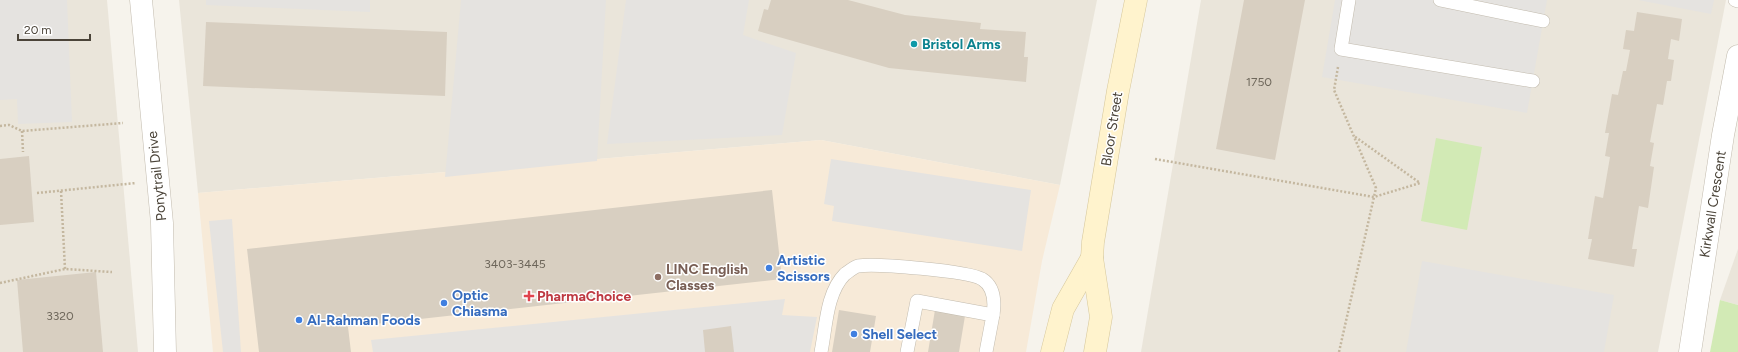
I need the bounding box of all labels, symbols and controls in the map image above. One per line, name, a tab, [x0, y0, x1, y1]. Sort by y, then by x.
scale bar	[18, 16, 90, 42]
text: 20 m	[24, 23, 52, 37]
place label: Bristol Arms	[922, 36, 1001, 53]
marker: Bristol Arms	[909, 39, 919, 49]
house number: 1750	[1246, 75, 1272, 89]
street label: Bloor Street	[1098, 91, 1126, 167]
street label: Ponytrail Drive	[144, 130, 170, 222]
street label: Kirkwall Crescent	[1696, 149, 1730, 259]
place label: Artistic Scissors	[777, 252, 830, 285]
house number: 3403-3445	[484, 257, 546, 271]
place label: LINC English Classes	[666, 261, 748, 294]
marker: Artistic Scissors	[764, 263, 774, 273]
marker: LINC English Classes	[653, 272, 663, 282]
place label: Optic Chiasma	[452, 287, 507, 320]
place label: PharmaChoice	[537, 288, 631, 305]
marker: PharmaChoice	[524, 291, 534, 301]
marker: Optic Chiasma	[439, 298, 449, 308]
house number: 3320	[46, 309, 74, 323]
place label: Al-Rahman Foods	[307, 312, 421, 329]
marker: Al-Rahman Foods	[294, 315, 304, 325]
place label: Shell Select	[862, 326, 938, 343]
marker: Shell Select	[849, 329, 859, 339]

